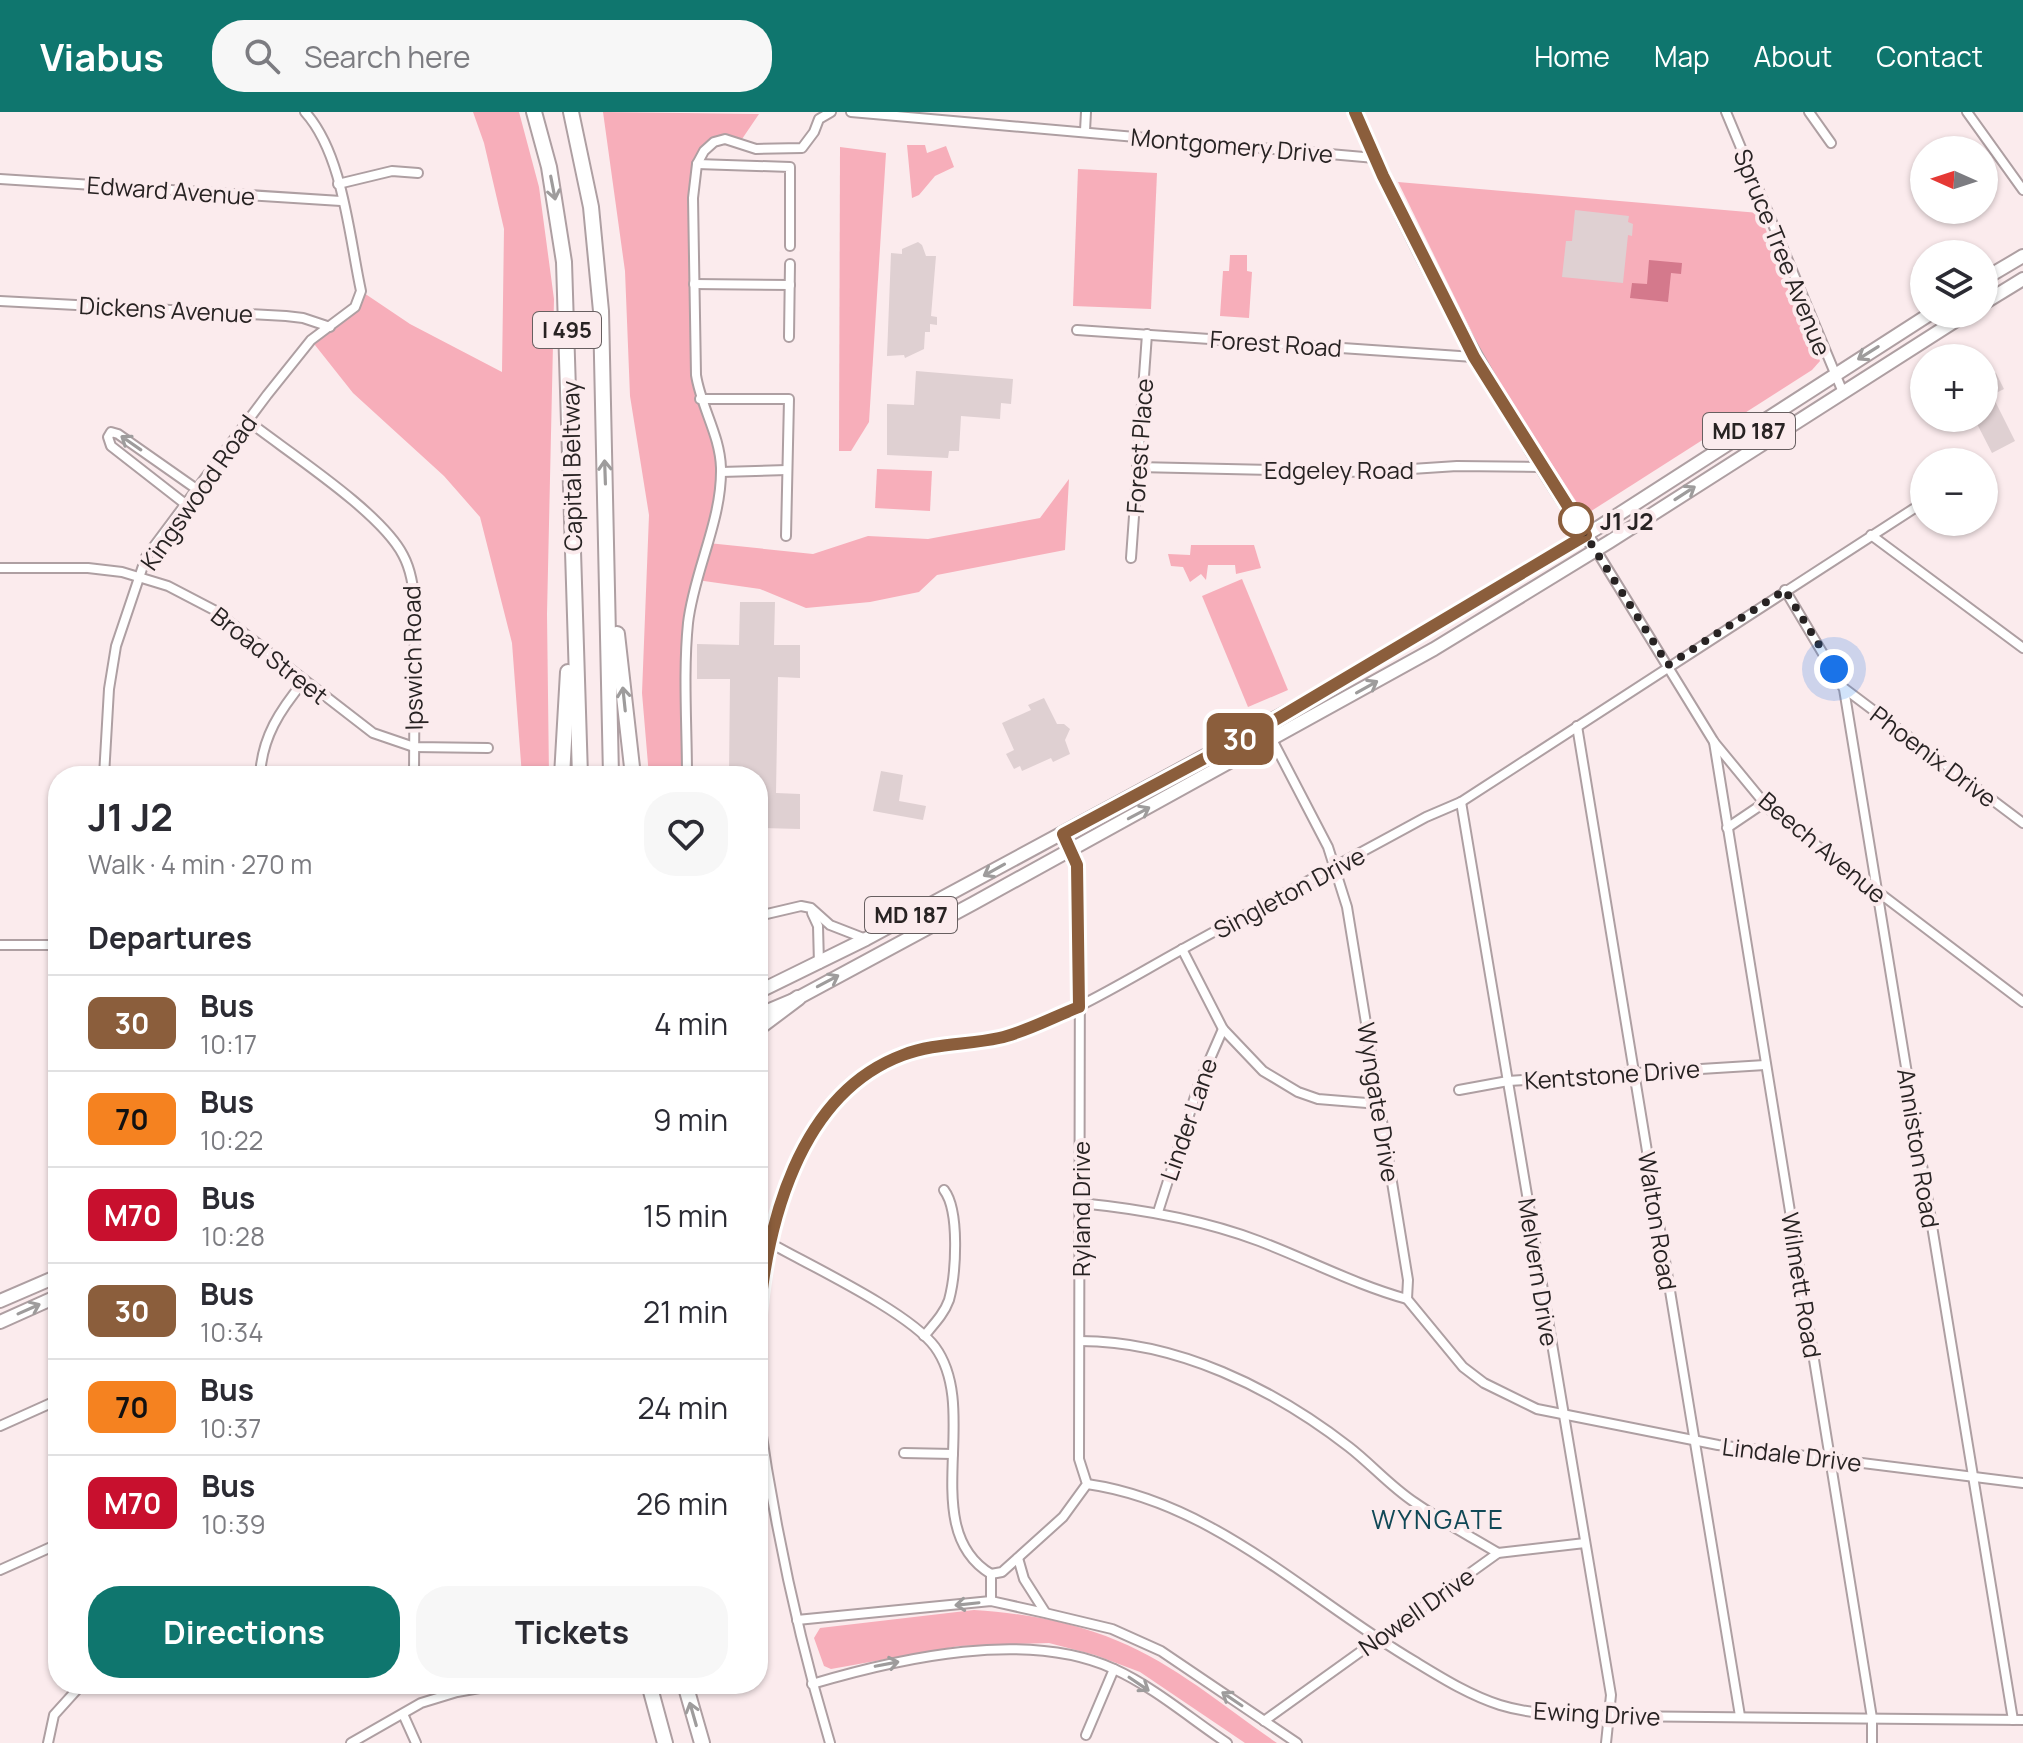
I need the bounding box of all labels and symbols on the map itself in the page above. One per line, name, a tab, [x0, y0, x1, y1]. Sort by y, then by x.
street label: Montgomery Drive	[1129, 120, 1335, 170]
north arrow	[1910, 136, 1998, 224]
street label: Spruce Tree Avenue	[1726, 144, 1840, 360]
street label: Edward Avenue	[86, 168, 256, 212]
one-way arrow	[546, 174, 561, 200]
street label: Dickens Avenue	[78, 288, 254, 330]
road number: I 495	[533, 312, 601, 348]
street label: Forest Road	[1209, 322, 1343, 364]
one-way arrow	[1857, 345, 1880, 361]
street label: Forest Place	[1118, 377, 1160, 515]
street label: Capital Beltway	[553, 380, 589, 552]
street label: Kingswood Road	[132, 408, 264, 576]
road number: MD 187	[1703, 413, 1795, 449]
one-way arrow	[121, 435, 143, 451]
street label: Edgeley Road	[1264, 453, 1414, 486]
one-way arrow	[597, 459, 613, 486]
one-way arrow	[1673, 485, 1696, 501]
marker: J1 J2	[1559, 503, 1593, 537]
place label: J1 J2	[1600, 504, 1654, 537]
street label: Ipswich Road	[394, 585, 430, 731]
street label: Broad Street	[205, 599, 335, 711]
your location	[1814, 649, 1854, 689]
one-way arrow	[1355, 679, 1378, 695]
one-way arrow	[617, 686, 632, 712]
street label: Phoenix Drive	[1864, 698, 2004, 814]
line badge: 30	[1204, 713, 1276, 765]
street label: Beech Avenue	[1752, 784, 1894, 910]
one-way arrow	[1127, 805, 1150, 821]
street label: Singleton Drive	[1208, 838, 1370, 946]
one-way arrow	[983, 862, 1006, 878]
road number: MD 187	[865, 897, 957, 933]
one-way arrow	[816, 973, 840, 989]
street label: Wyngate Drive	[1350, 1020, 1408, 1184]
street label: Kentstone Drive	[1523, 1051, 1701, 1097]
street label: Linder Lane	[1152, 1053, 1224, 1185]
street label: Anniston Road	[1890, 1066, 1948, 1230]
street label: Ryland Drive	[1064, 1141, 1097, 1277]
street label: Walton Road	[1631, 1149, 1685, 1293]
street label: Melvern Drive	[1511, 1196, 1567, 1348]
street label: Wilmett Road	[1774, 1210, 1830, 1360]
one-way arrow	[17, 1301, 41, 1316]
street label: Lindale Drive	[1720, 1429, 1864, 1479]
district label: WYNGATE	[1371, 1501, 1505, 1537]
street label: Nowell Drive	[1352, 1559, 1480, 1663]
one-way arrow	[954, 1596, 981, 1611]
one-way arrow	[874, 1656, 900, 1671]
one-way arrow	[1128, 1676, 1150, 1692]
one-way arrow	[1222, 1691, 1244, 1707]
street label: Ewing Drive	[1533, 1693, 1661, 1733]
one-way arrow	[685, 1701, 700, 1727]

